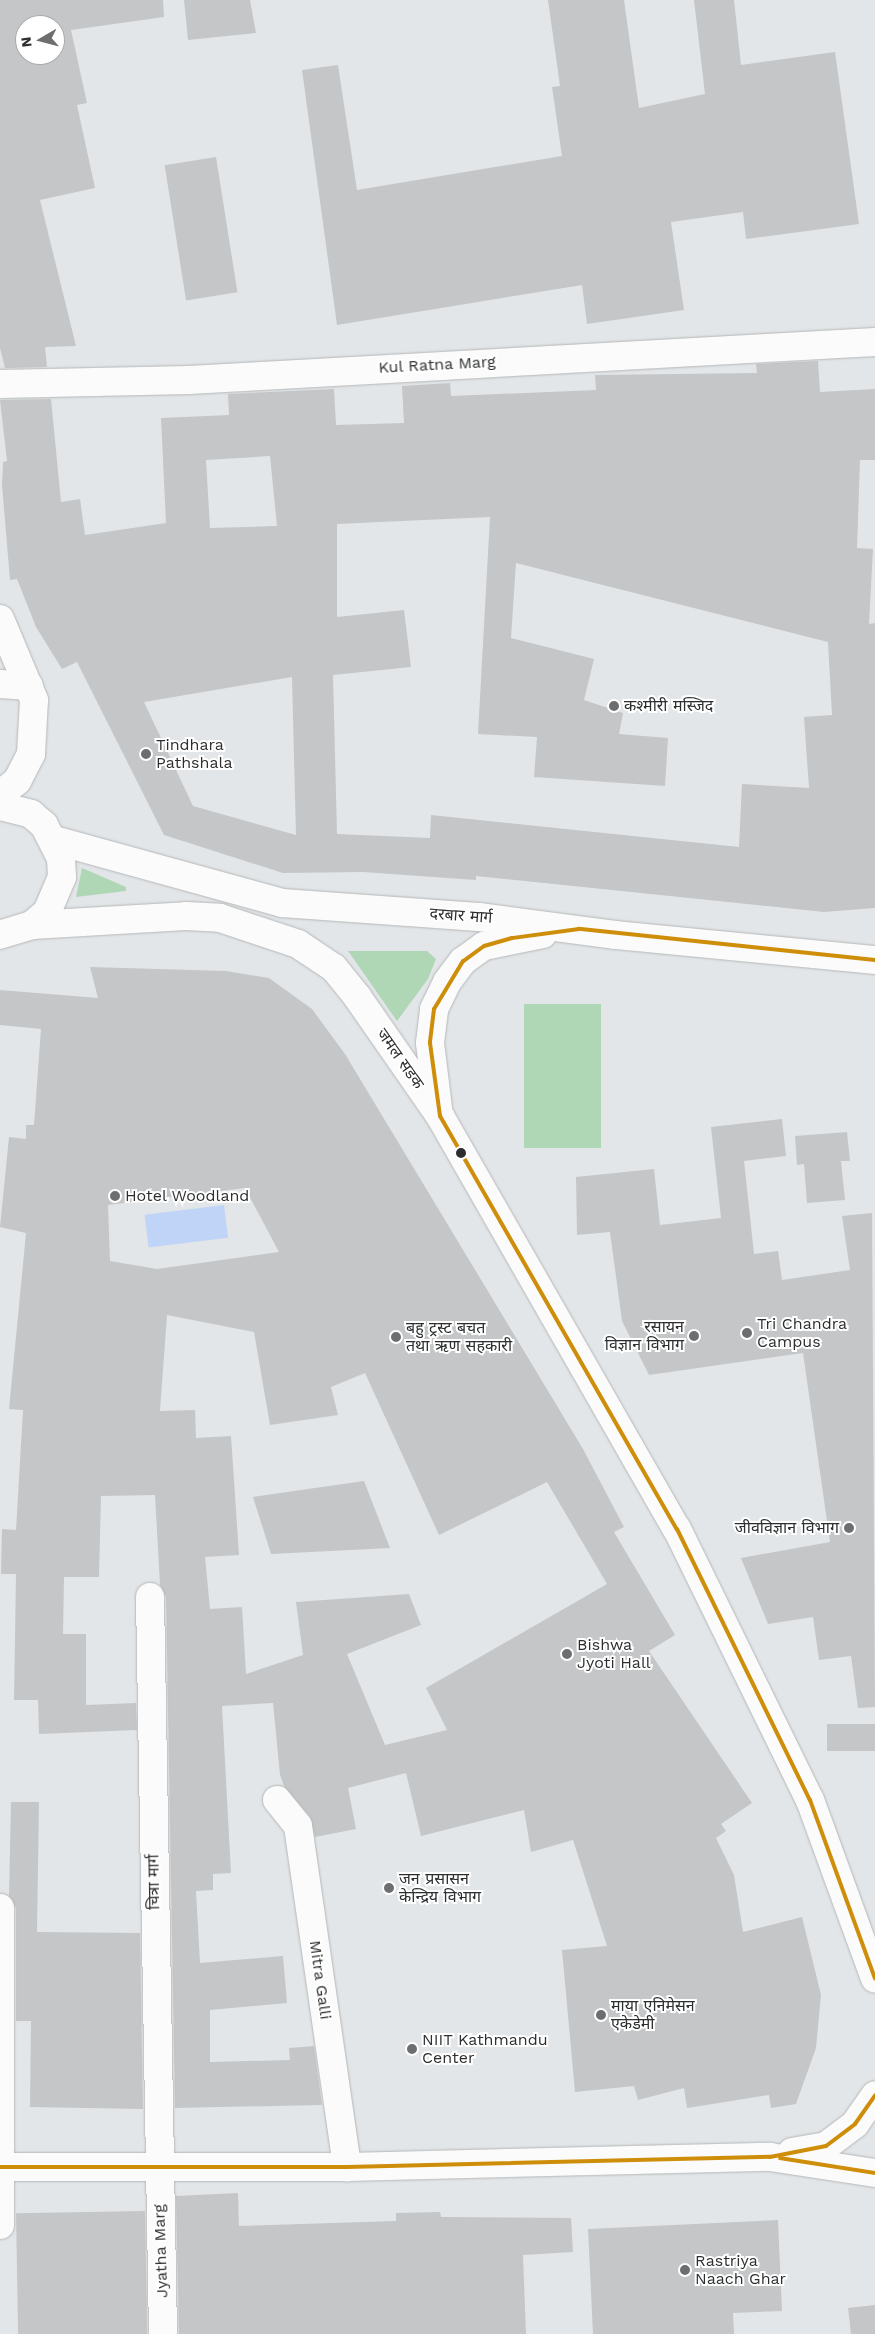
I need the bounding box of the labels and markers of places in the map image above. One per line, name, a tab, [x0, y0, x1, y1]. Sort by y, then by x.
place label: कश्मीरी मस्जिद	[624, 696, 713, 716]
marker: कश्मीरी मस्जिद	[608, 700, 620, 712]
place label: Tindhara Pathshala	[156, 735, 232, 773]
marker: Tindhara Pathshala	[140, 748, 152, 760]
unlabelled marker	[456, 1148, 466, 1158]
place label: Hotel Woodland	[125, 1186, 250, 1206]
marker: Hotel Woodland	[109, 1190, 121, 1202]
place label: Tri Chandra Campus	[757, 1314, 847, 1352]
place label: रसायन विज्ञान विभाग	[605, 1317, 684, 1355]
place label: बहु ट्रस्ट बचत तथा ऋण सहकारी	[406, 1318, 512, 1356]
marker: Tri Chandra Campus	[741, 1327, 753, 1339]
marker: रसायन विज्ञान विभाग	[688, 1330, 700, 1342]
marker: बहु ट्रस्ट बचत तथा ऋण सहकारी	[390, 1331, 402, 1343]
place label: जीवविज्ञान विभाग	[735, 1518, 839, 1538]
marker: जीवविज्ञान विभाग	[843, 1522, 855, 1534]
place label: Bishwa Jyoti Hall	[577, 1635, 651, 1673]
marker: Bishwa Jyoti Hall	[561, 1648, 573, 1660]
place label: जन प्रसासन केन्द्रिय विभाग	[399, 1869, 481, 1907]
marker: जन प्रसासन केन्द्रिय विभाग	[383, 1882, 395, 1894]
place label: माया एनिमेसन एकेडेमी	[611, 1996, 695, 2034]
marker: माया एनिमेसन एकेडेमी	[595, 2009, 607, 2021]
place label: NIIT Kathmandu Center	[422, 2030, 548, 2068]
marker: NIIT Kathmandu Center	[406, 2043, 418, 2055]
place label: Rastriya Naach Ghar	[695, 2251, 786, 2289]
marker: Rastriya Naach Ghar	[679, 2264, 691, 2276]

